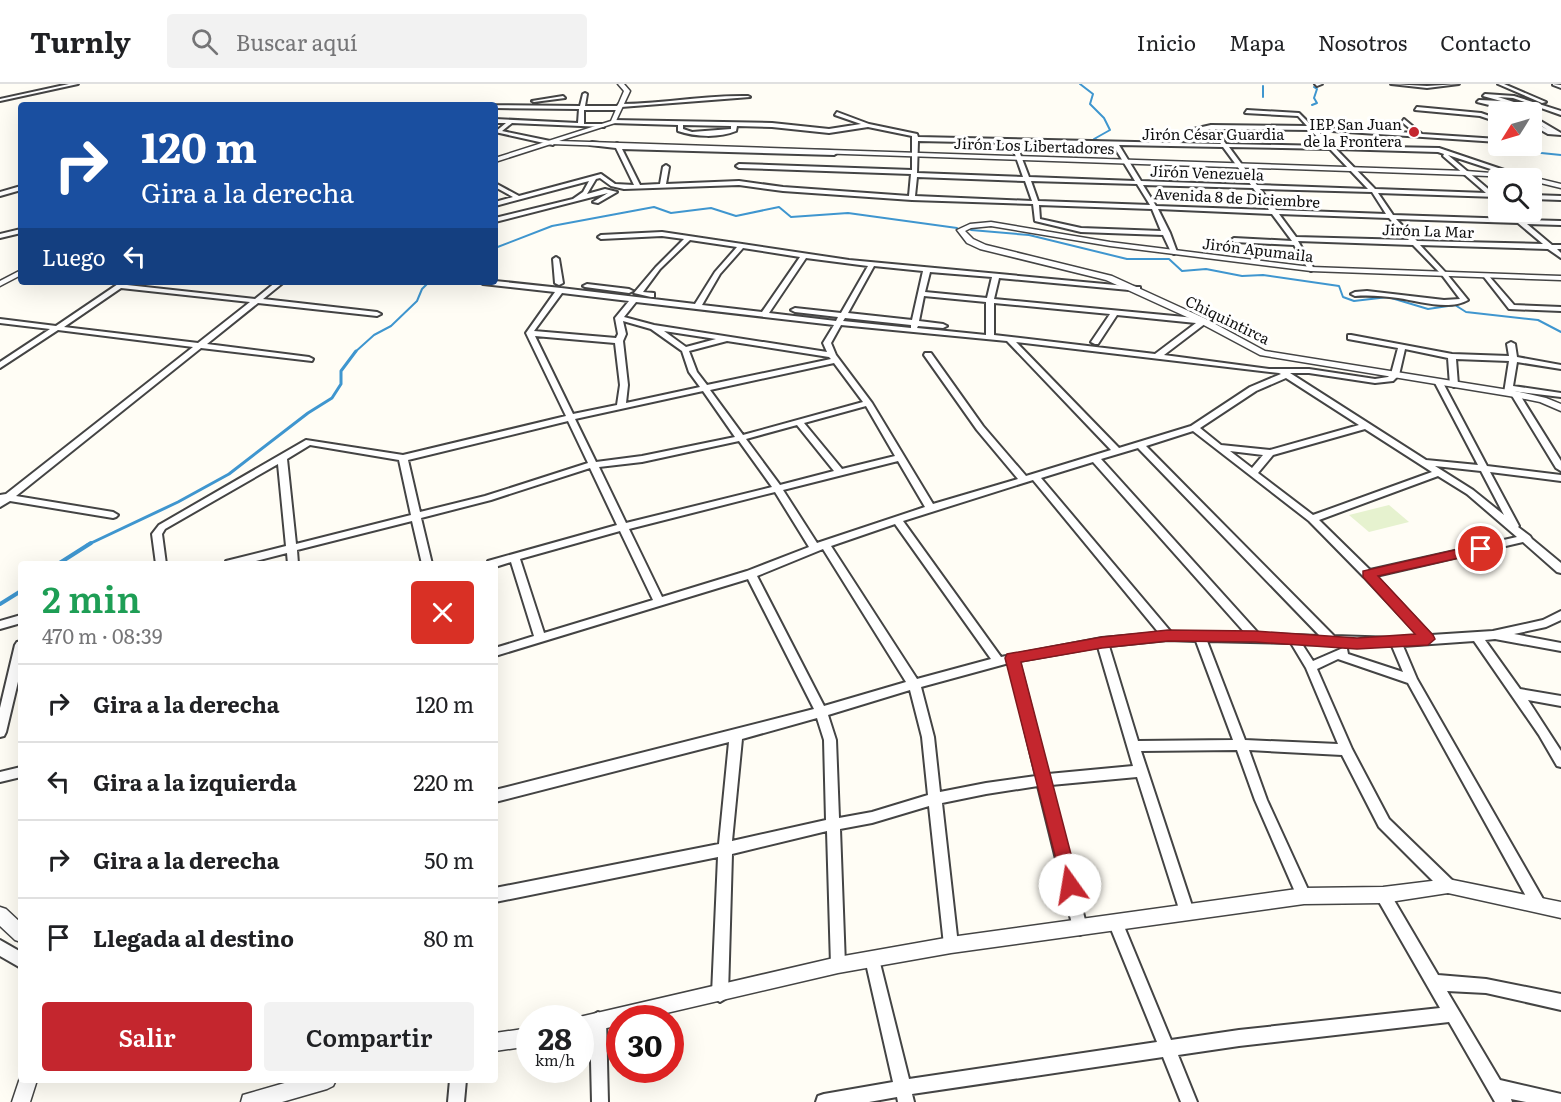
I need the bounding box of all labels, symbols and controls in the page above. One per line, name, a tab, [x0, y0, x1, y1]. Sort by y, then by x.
search box	[167, 14, 587, 68]
text: Turnly	[30, 20, 131, 62]
icon: search	[188, 25, 221, 58]
text: Buscar aquí	[236, 25, 357, 58]
text: Inicio	[1137, 26, 1196, 57]
text: Mapa	[1229, 26, 1285, 57]
text: Nosotros	[1318, 26, 1407, 57]
text: Contacto	[1440, 26, 1531, 57]
north arrow	[1488, 102, 1542, 156]
map controls	[1488, 102, 1542, 222]
place label: IEP San Juan de la Frontera	[1303, 112, 1403, 152]
text: 120 m	[141, 114, 257, 176]
street label: Jirón César Guardia	[1142, 122, 1285, 145]
marker: IEP San Juan de la Frontera	[1407, 125, 1421, 139]
icon: right	[42, 126, 120, 204]
street label: Jirón Los Libertadores	[953, 131, 1115, 159]
street label: Jirón Venezuela	[1150, 159, 1265, 186]
button: search	[1488, 168, 1542, 222]
text: Gira a la derecha	[141, 171, 354, 211]
street label: Avenida 8 de Diciembre	[1153, 181, 1321, 213]
street label: Jirón La Mar	[1382, 217, 1474, 243]
street label: Jirón Apumaila	[1201, 231, 1316, 267]
text: Luego	[42, 240, 106, 273]
icon: left	[118, 240, 151, 273]
street label: Chiquintirca	[1182, 289, 1275, 350]
pin	[1455, 523, 1506, 574]
icon: arrive	[1464, 532, 1497, 565]
text: 2 min	[42, 571, 141, 624]
button: close	[411, 581, 474, 644]
text: 470 m · 08:39	[42, 620, 162, 650]
icon: right	[42, 687, 75, 720]
text: Gira a la derecha	[93, 687, 280, 720]
text: 120 m	[415, 687, 474, 720]
icon: left	[42, 765, 75, 798]
text: Gira a la izquierda	[93, 765, 297, 798]
text: 220 m	[413, 765, 474, 798]
icon: right	[42, 843, 75, 876]
text: Gira a la derecha	[93, 843, 280, 876]
text: 50 m	[424, 843, 474, 876]
position arrow	[1038, 853, 1102, 917]
icon: arrive	[42, 921, 75, 954]
text: Llegada al destino	[93, 921, 294, 954]
text: 80 m	[423, 921, 474, 954]
button: Salir	[42, 1002, 252, 1071]
button: Compartir	[264, 1002, 474, 1071]
speed limit sign: 30	[606, 1005, 684, 1083]
text: 28	[538, 1015, 572, 1059]
text: km/h	[535, 1048, 575, 1071]

